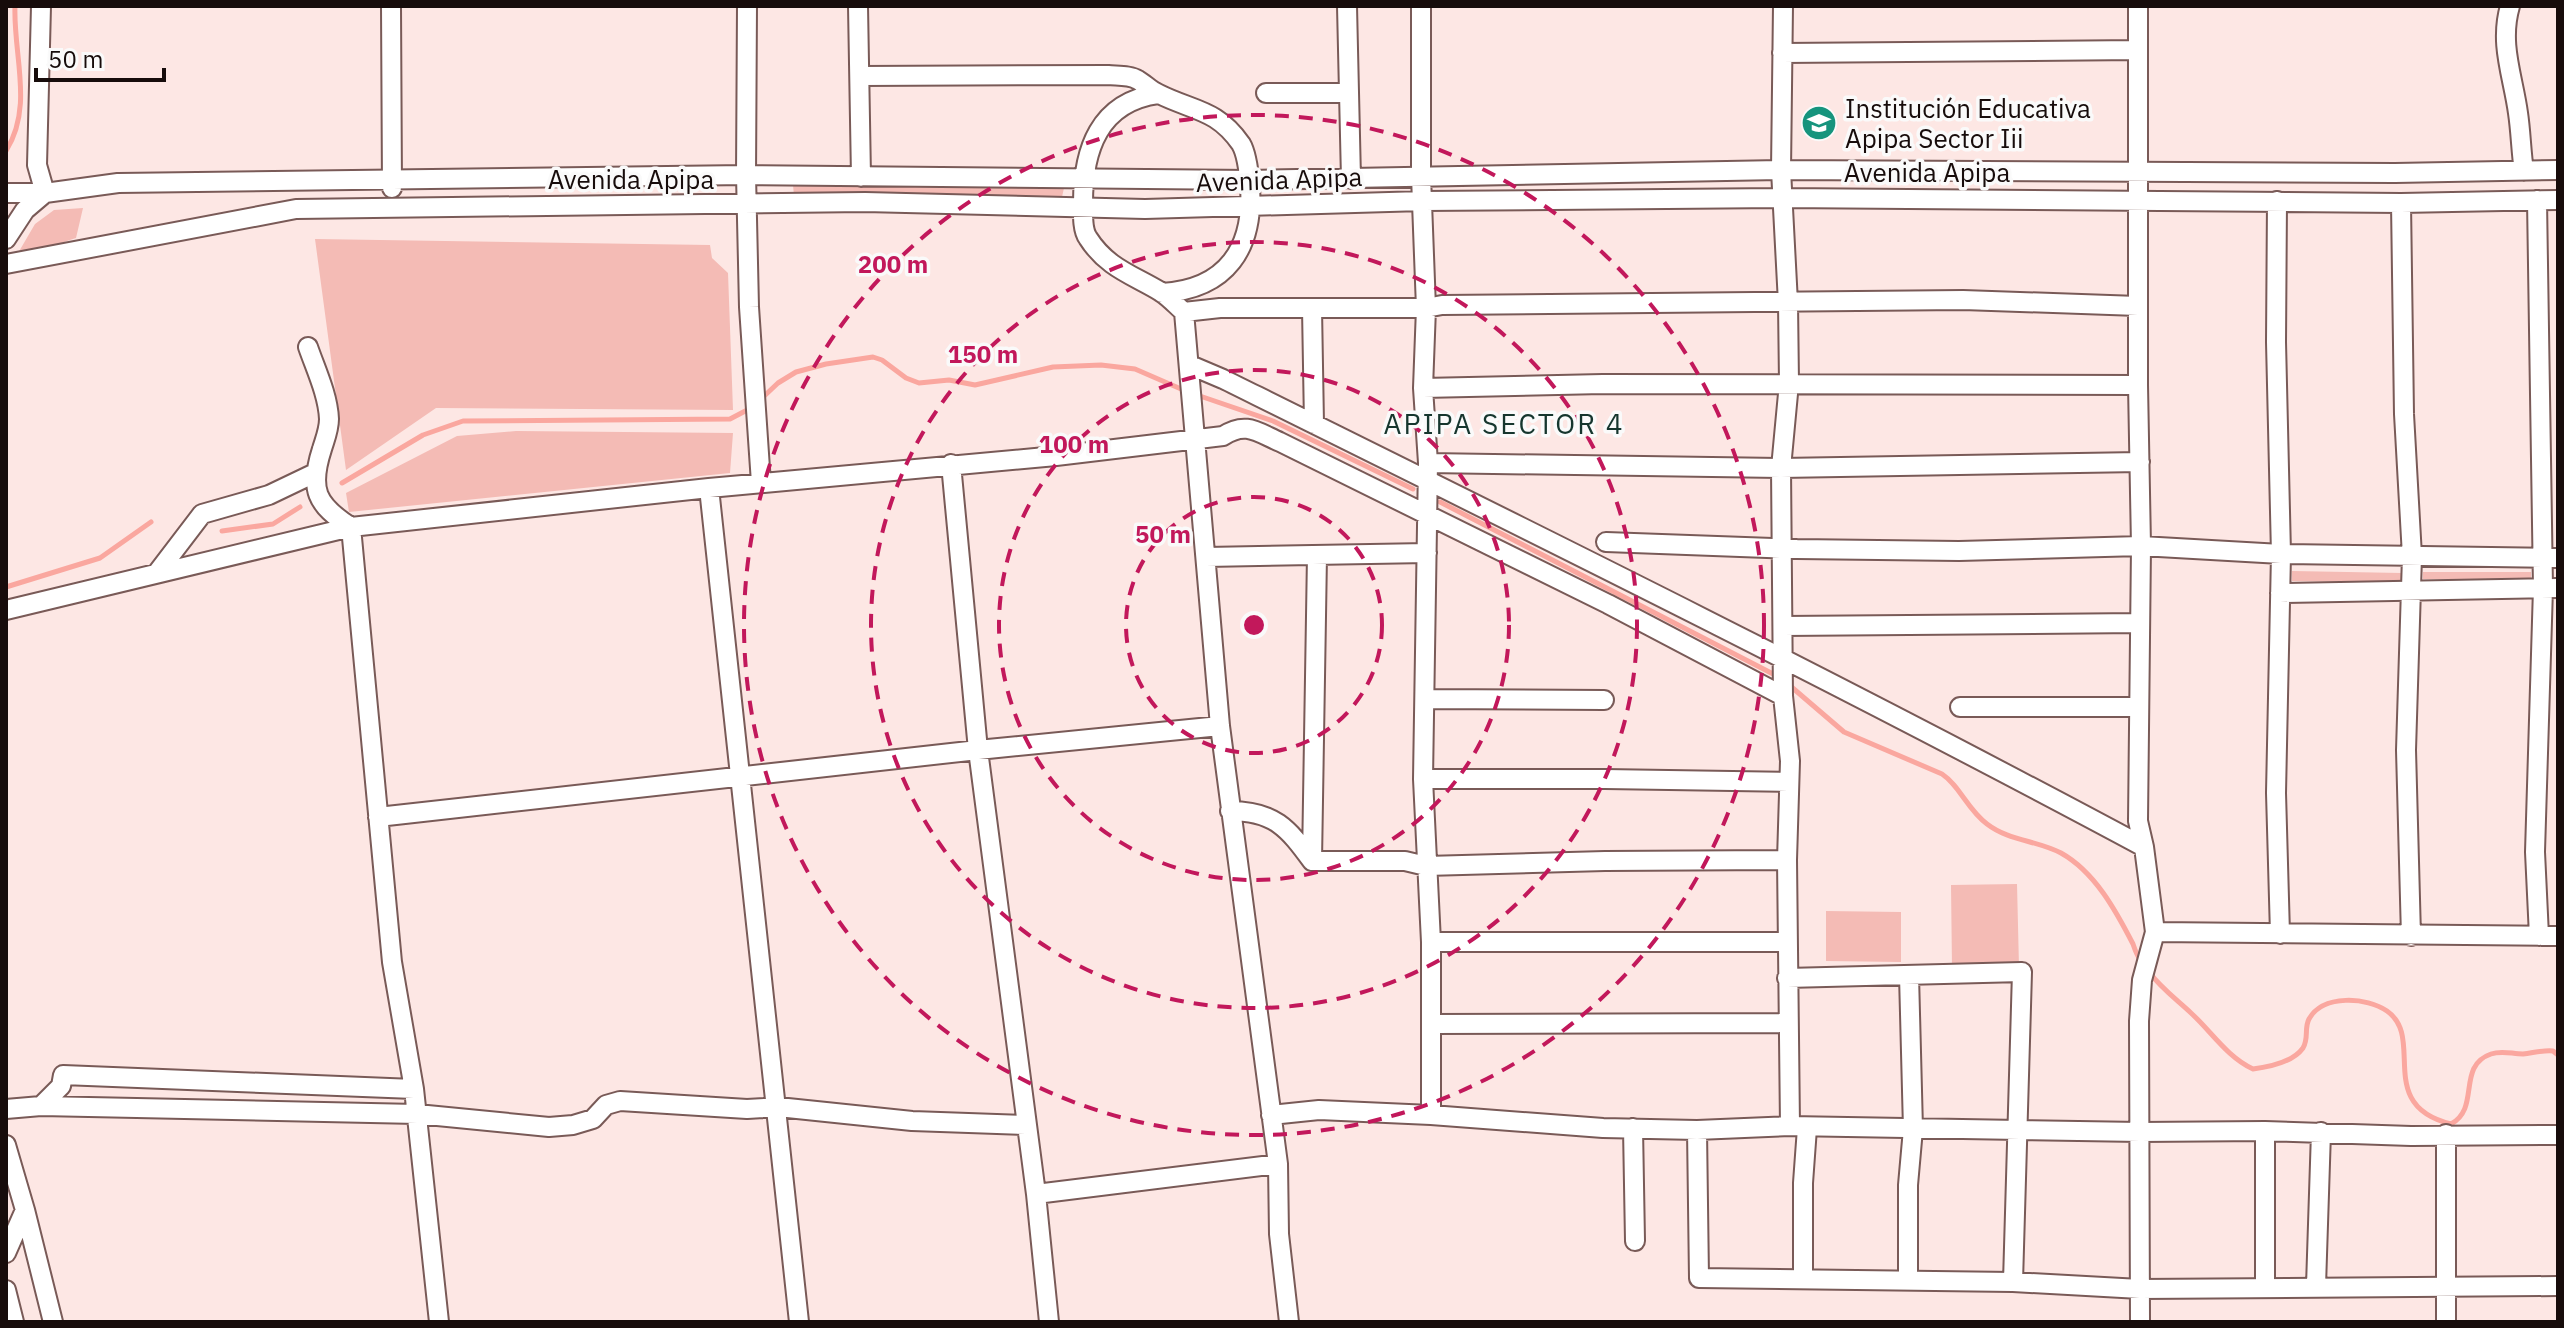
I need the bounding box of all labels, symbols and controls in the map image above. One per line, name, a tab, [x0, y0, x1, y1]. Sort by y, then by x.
scale bar	[36, 32, 164, 82]
text: 50 m	[48, 43, 103, 75]
place label: Institución Educativa Apipa Sector Iii	[1845, 91, 2091, 155]
school or university icon: Institución Educativa Apipa Sector Iii	[1800, 104, 1838, 142]
street label: Avenida Apipa	[1844, 155, 2010, 189]
street label: Avenida Apipa	[1195, 159, 1363, 199]
street label: Avenida Apipa	[548, 162, 714, 196]
text: 200 m	[858, 248, 928, 280]
text: 150 m	[948, 338, 1018, 370]
district label: APIPA SECTOR 4	[1384, 405, 1624, 442]
text: 100 m	[1039, 428, 1109, 460]
text: 50 m	[1135, 518, 1191, 550]
centre of rings	[1240, 611, 1268, 639]

